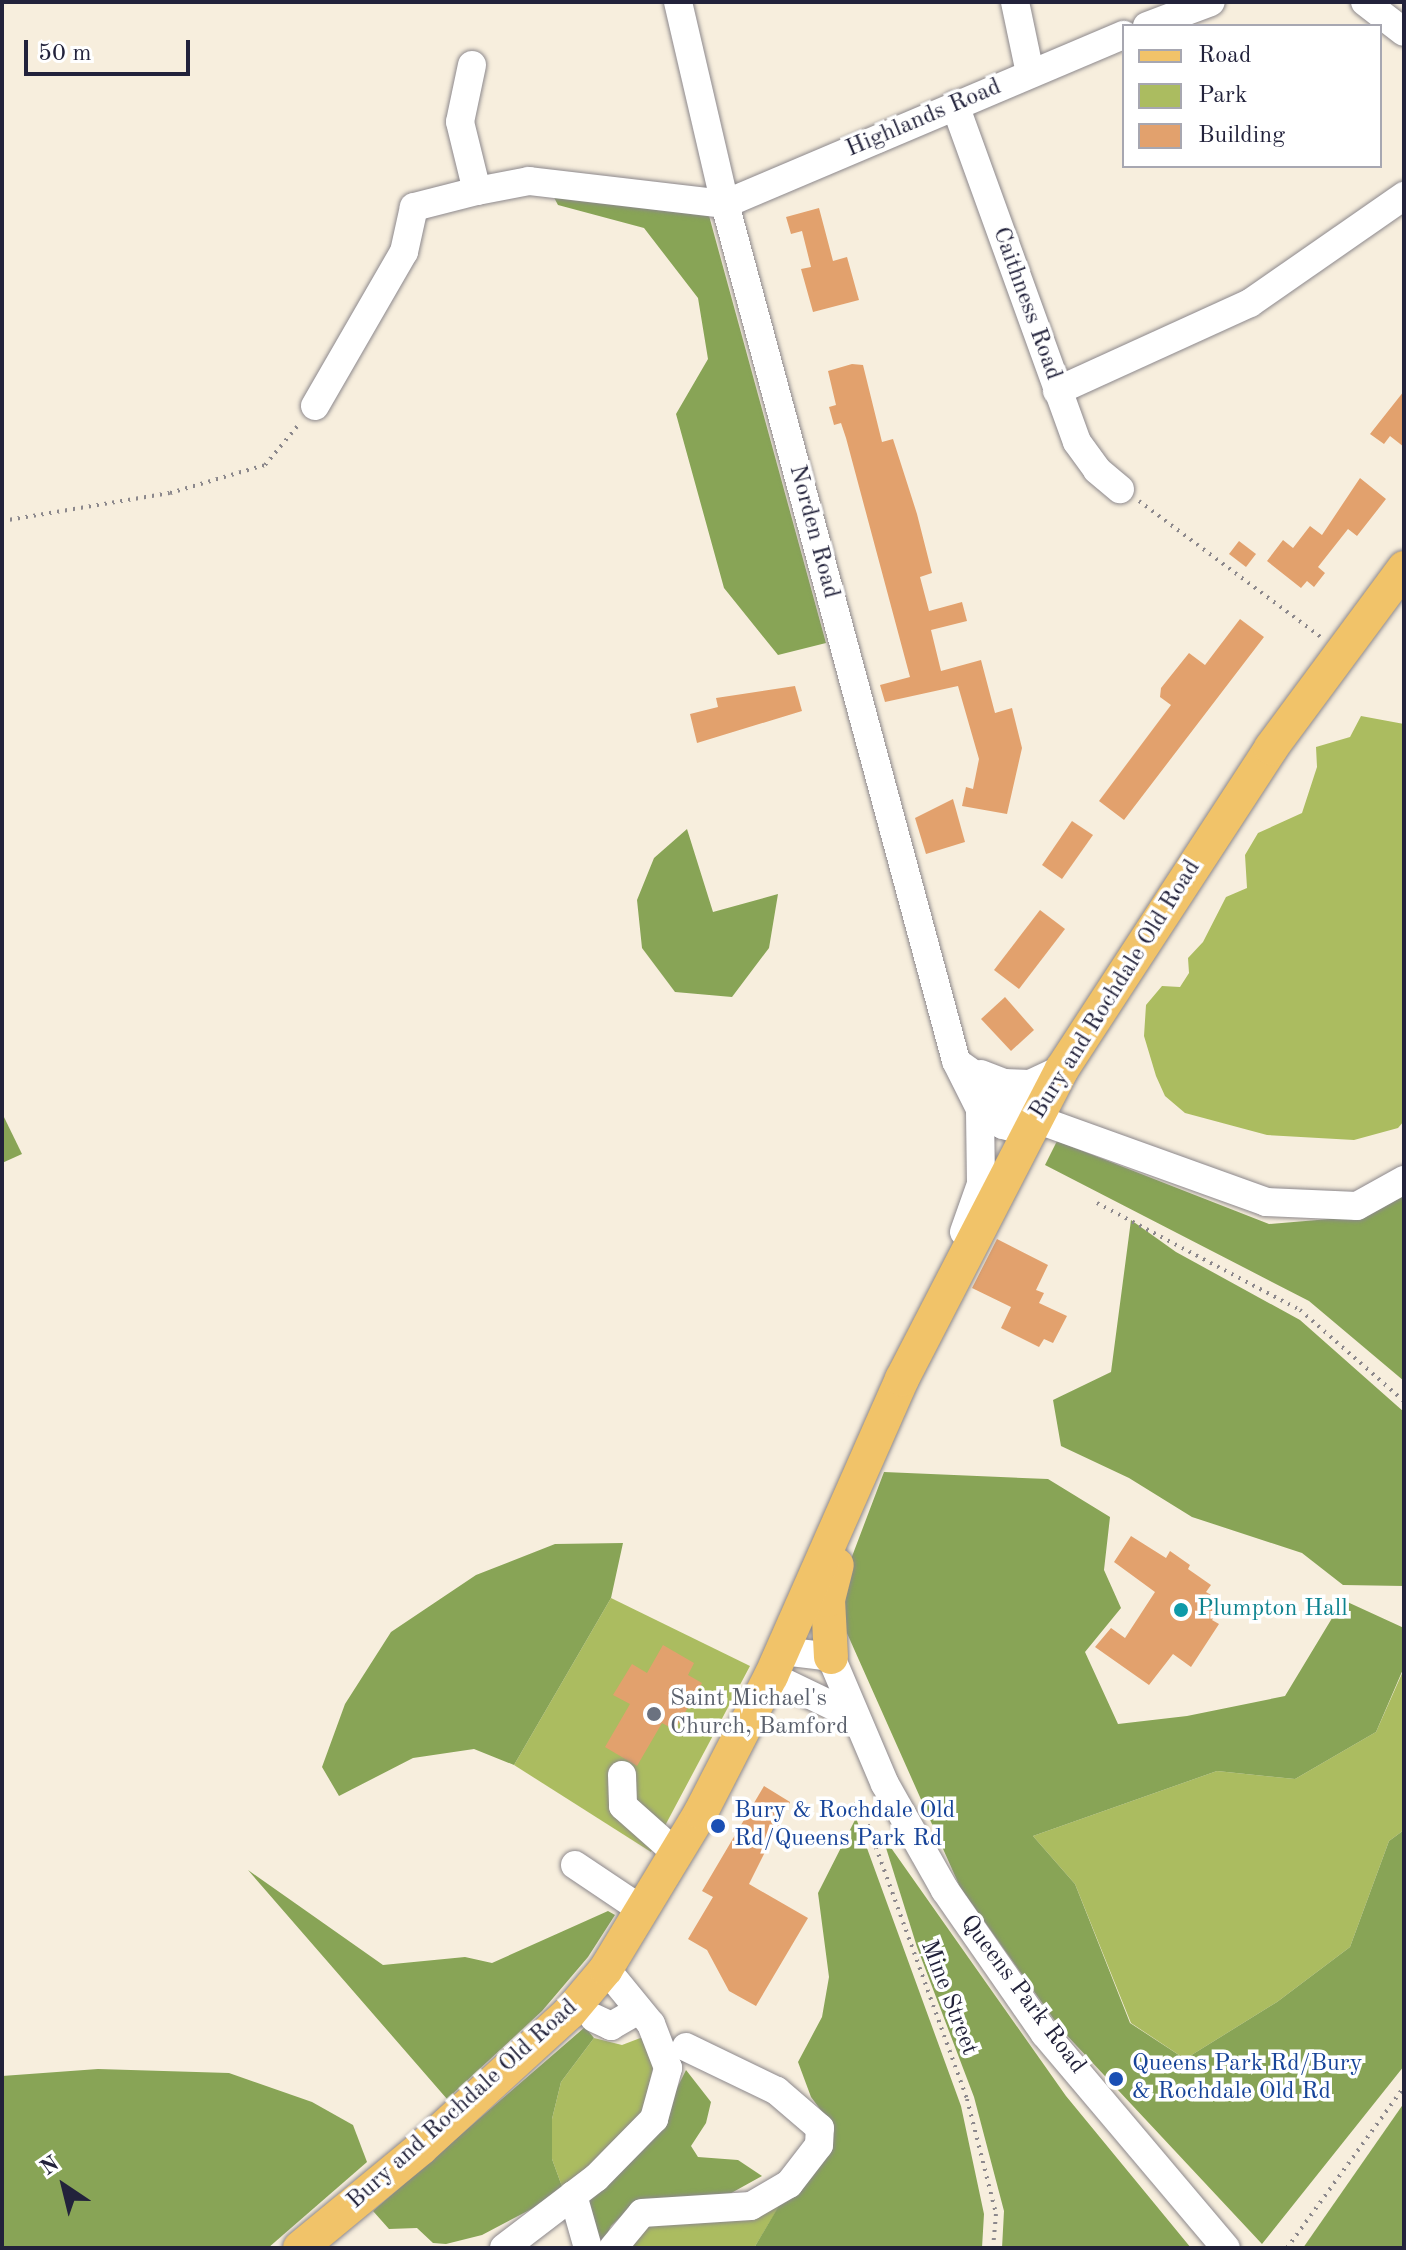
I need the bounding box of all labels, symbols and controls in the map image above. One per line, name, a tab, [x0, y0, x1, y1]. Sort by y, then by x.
scale bar	[28, 24, 194, 74]
legend	[1122, 24, 1382, 168]
text: 50 m	[38, 42, 92, 66]
text: Road	[1198, 44, 1251, 68]
street label: Highlands Road	[842, 73, 1006, 165]
text: Park	[1198, 84, 1247, 108]
text: Building	[1198, 124, 1285, 148]
street label: Caithness Road	[985, 223, 1067, 385]
street label: Norden Road	[781, 462, 845, 602]
street label: Bury and Rochdale Old Road	[1024, 855, 1208, 1125]
place label: Plumpton Hall	[1197, 1596, 1348, 1624]
marker: Plumpton Hall	[1172, 1601, 1190, 1619]
place label: Saint Michael's Church, Bamford	[670, 1686, 848, 1742]
marker: Saint Michael's Church, Bamford	[645, 1705, 663, 1723]
place label: Bury & Rochdale Old Rd/Queens Park Rd	[734, 1798, 955, 1854]
marker: Bury & Rochdale Old Rd/Queens Park Rd	[709, 1817, 727, 1835]
street label: Queens Park Road	[953, 1910, 1091, 2080]
street label: Mine Street	[913, 1936, 983, 2060]
street label: Bury and Rochdale Old Road	[342, 1994, 584, 2216]
place label: Queens Park Rd/Bury & Rochdale Old Rd	[1132, 2051, 1362, 2107]
marker: Queens Park Rd/Bury & Rochdale Old Rd	[1107, 2070, 1125, 2088]
north arrow	[24, 2146, 104, 2226]
text: N	[37, 2153, 63, 2180]

